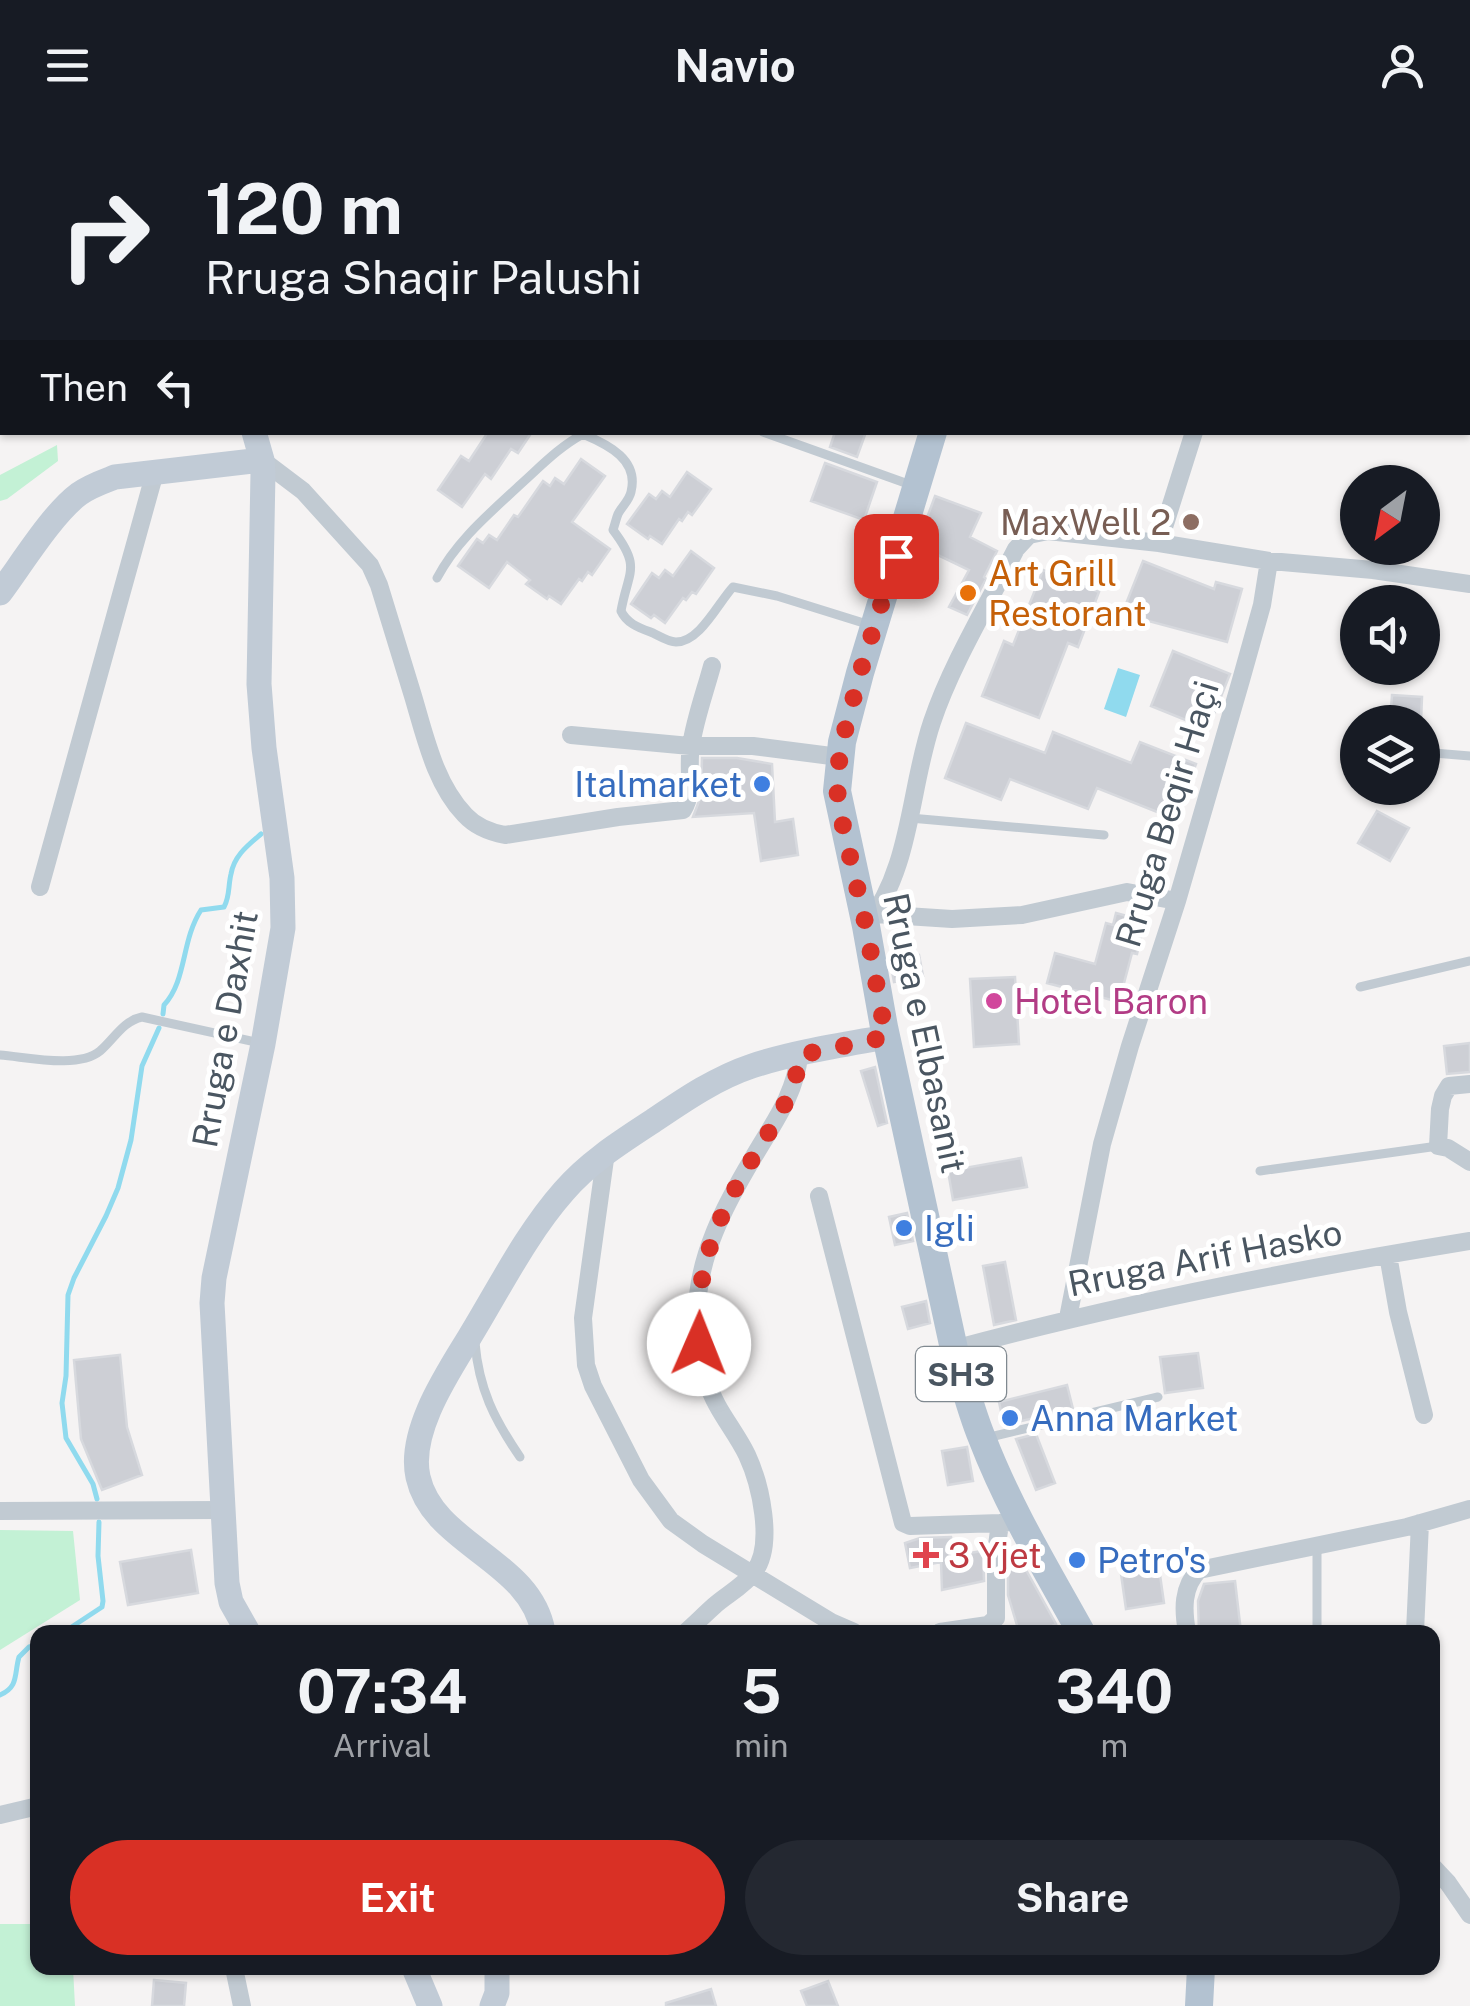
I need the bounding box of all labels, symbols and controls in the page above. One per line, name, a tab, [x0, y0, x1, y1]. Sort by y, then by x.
icon: menu	[40, 38, 95, 93]
icon: person	[1375, 38, 1430, 93]
text: Navio	[674, 39, 796, 92]
text: 120 m	[205, 167, 403, 250]
icon: right	[40, 170, 170, 300]
text: Rruga Shaqir Palushi	[205, 251, 642, 304]
icon: left	[148, 360, 203, 415]
text: Then	[40, 365, 128, 410]
north arrow	[1340, 465, 1440, 565]
map controls	[1340, 465, 1440, 805]
place label: MaxWell 2	[1000, 502, 1171, 543]
marker: MaxWell 2	[1180, 511, 1202, 533]
pin	[854, 514, 939, 599]
icon: arrive	[869, 529, 924, 584]
place label: Art Grill Restorant	[988, 553, 1147, 634]
marker: Art Grill Restorant	[957, 582, 979, 604]
button: sound	[1340, 585, 1440, 685]
street label: Rruga Beqir Haçi	[1107, 676, 1227, 952]
button: layers	[1340, 705, 1440, 805]
place label: Italmarket	[574, 764, 742, 805]
marker: Italmarket	[751, 773, 773, 795]
street label: Rruga e Elbasanit	[875, 889, 975, 1177]
street label: Rruga e Daxhit	[184, 907, 266, 1151]
place label: Hotel Baron	[1014, 981, 1208, 1022]
marker: Hotel Baron	[983, 990, 1005, 1012]
place label: Igli	[924, 1208, 975, 1249]
street label: Rruga Arif Hasko	[1064, 1211, 1346, 1305]
marker: Igli	[893, 1217, 915, 1239]
position arrow	[647, 1292, 751, 1396]
road number: SH3	[916, 1347, 1006, 1401]
place label: Anna Market	[1030, 1398, 1238, 1439]
marker: Anna Market	[999, 1407, 1021, 1429]
place label: 3 Yjet	[948, 1535, 1042, 1576]
place label: Petro's	[1097, 1540, 1206, 1581]
marker: 3 Yjet	[913, 1542, 939, 1568]
marker: Petro's	[1066, 1549, 1088, 1571]
text: 07:34	[297, 1656, 467, 1727]
text: 5	[741, 1656, 782, 1727]
text: 340	[1055, 1656, 1173, 1727]
text: Arrival	[333, 1727, 432, 1764]
text: min	[734, 1727, 789, 1764]
text: m	[1100, 1727, 1128, 1764]
button: Exit	[70, 1840, 725, 1955]
button: Share	[745, 1840, 1400, 1955]

